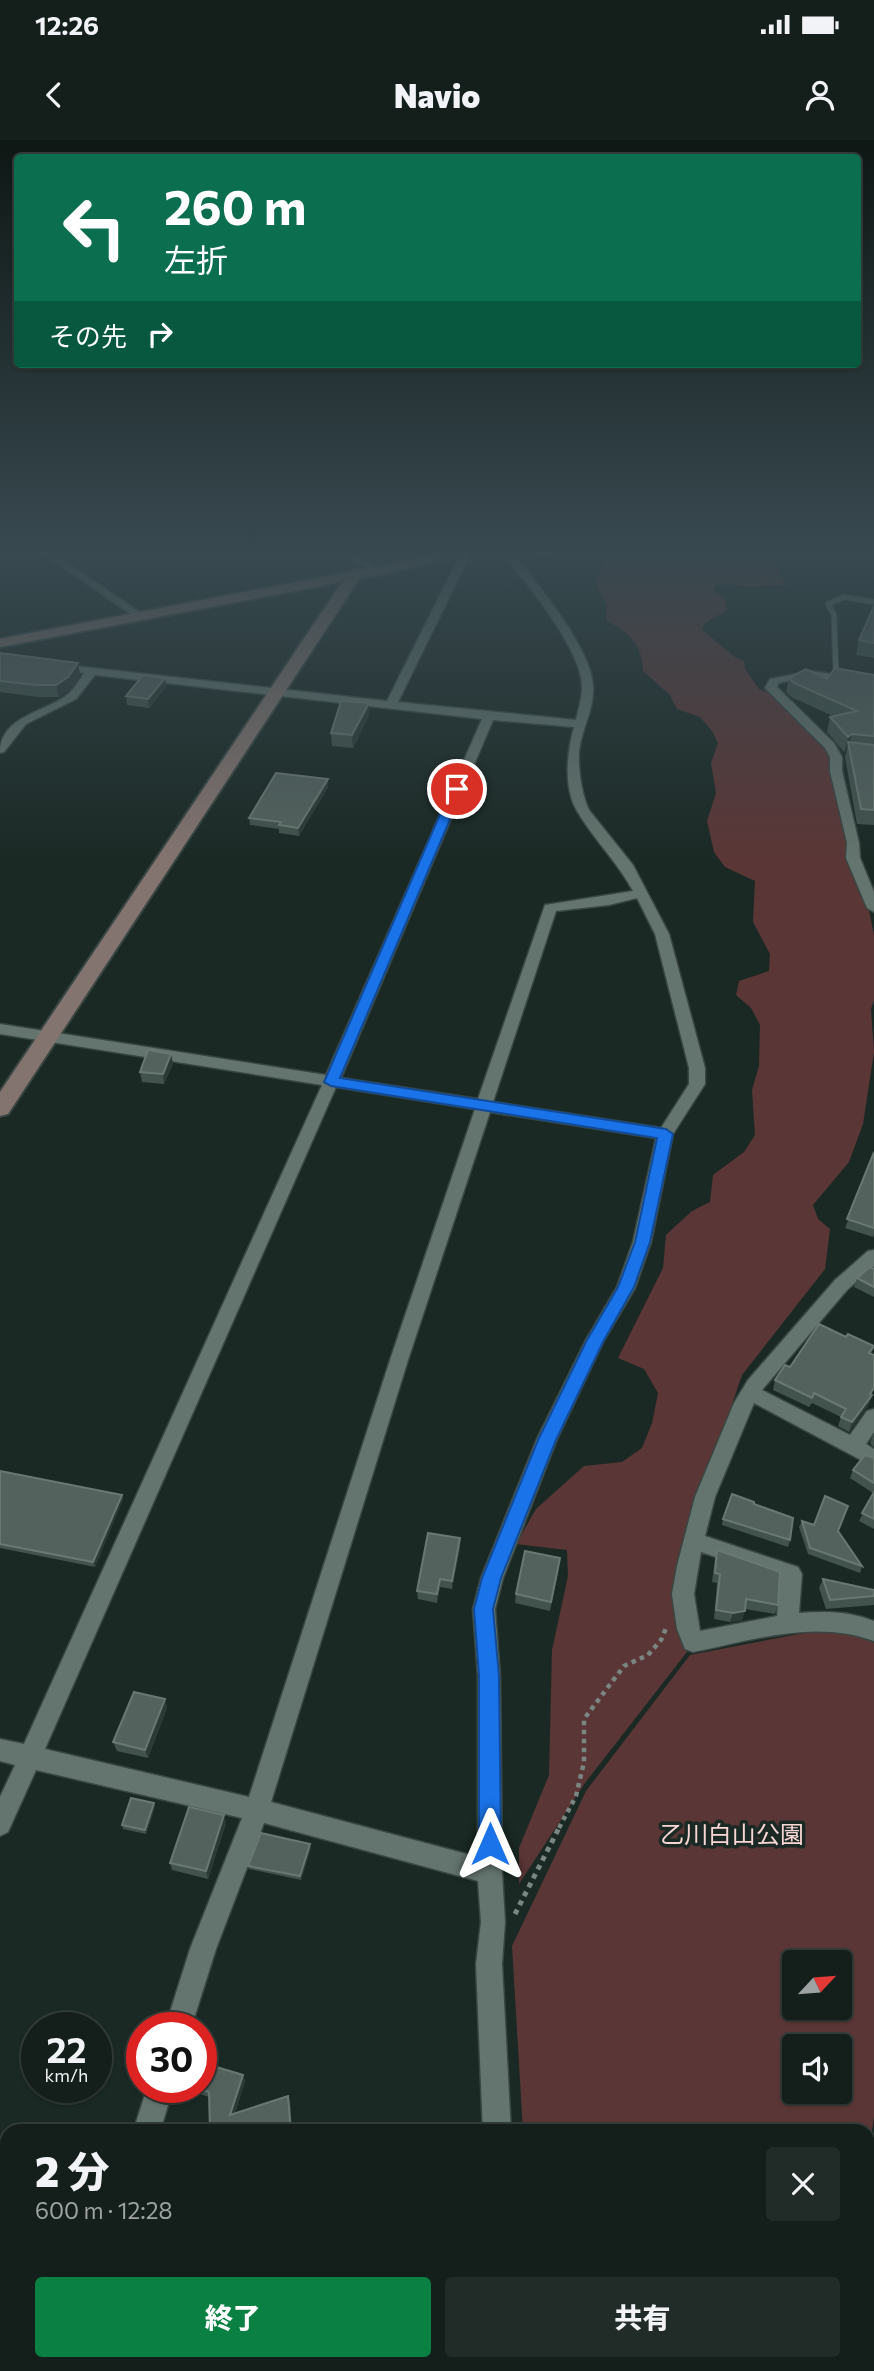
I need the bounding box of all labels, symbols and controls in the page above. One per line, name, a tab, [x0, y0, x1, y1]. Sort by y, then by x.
text: 12:26	[35, 9, 99, 40]
text: Navio	[394, 75, 480, 115]
icon: back	[35, 76, 73, 114]
icon: person	[801, 76, 839, 114]
text: 260 m	[164, 175, 306, 235]
icon: left	[49, 182, 140, 273]
text: 左折	[164, 239, 228, 279]
icon: right	[141, 315, 179, 353]
text: その先	[49, 320, 127, 351]
pin	[427, 759, 487, 819]
icon: arrive	[438, 770, 476, 808]
position arrow	[453, 1807, 527, 1881]
park label: 乙川白山公園	[660, 1819, 804, 1848]
north arrow	[782, 1950, 852, 2020]
map controls	[782, 1950, 852, 2104]
speed limit sign: 30	[126, 2012, 217, 2103]
text: 22	[47, 2027, 86, 2070]
button: sound	[782, 2034, 852, 2104]
text: km/h	[45, 2064, 88, 2086]
text: 2 分	[35, 2144, 109, 2196]
button: close	[766, 2147, 840, 2221]
text: 600 m · 12:28	[35, 2196, 172, 2224]
button: 終了	[35, 2277, 431, 2357]
button: 共有	[445, 2277, 840, 2357]

